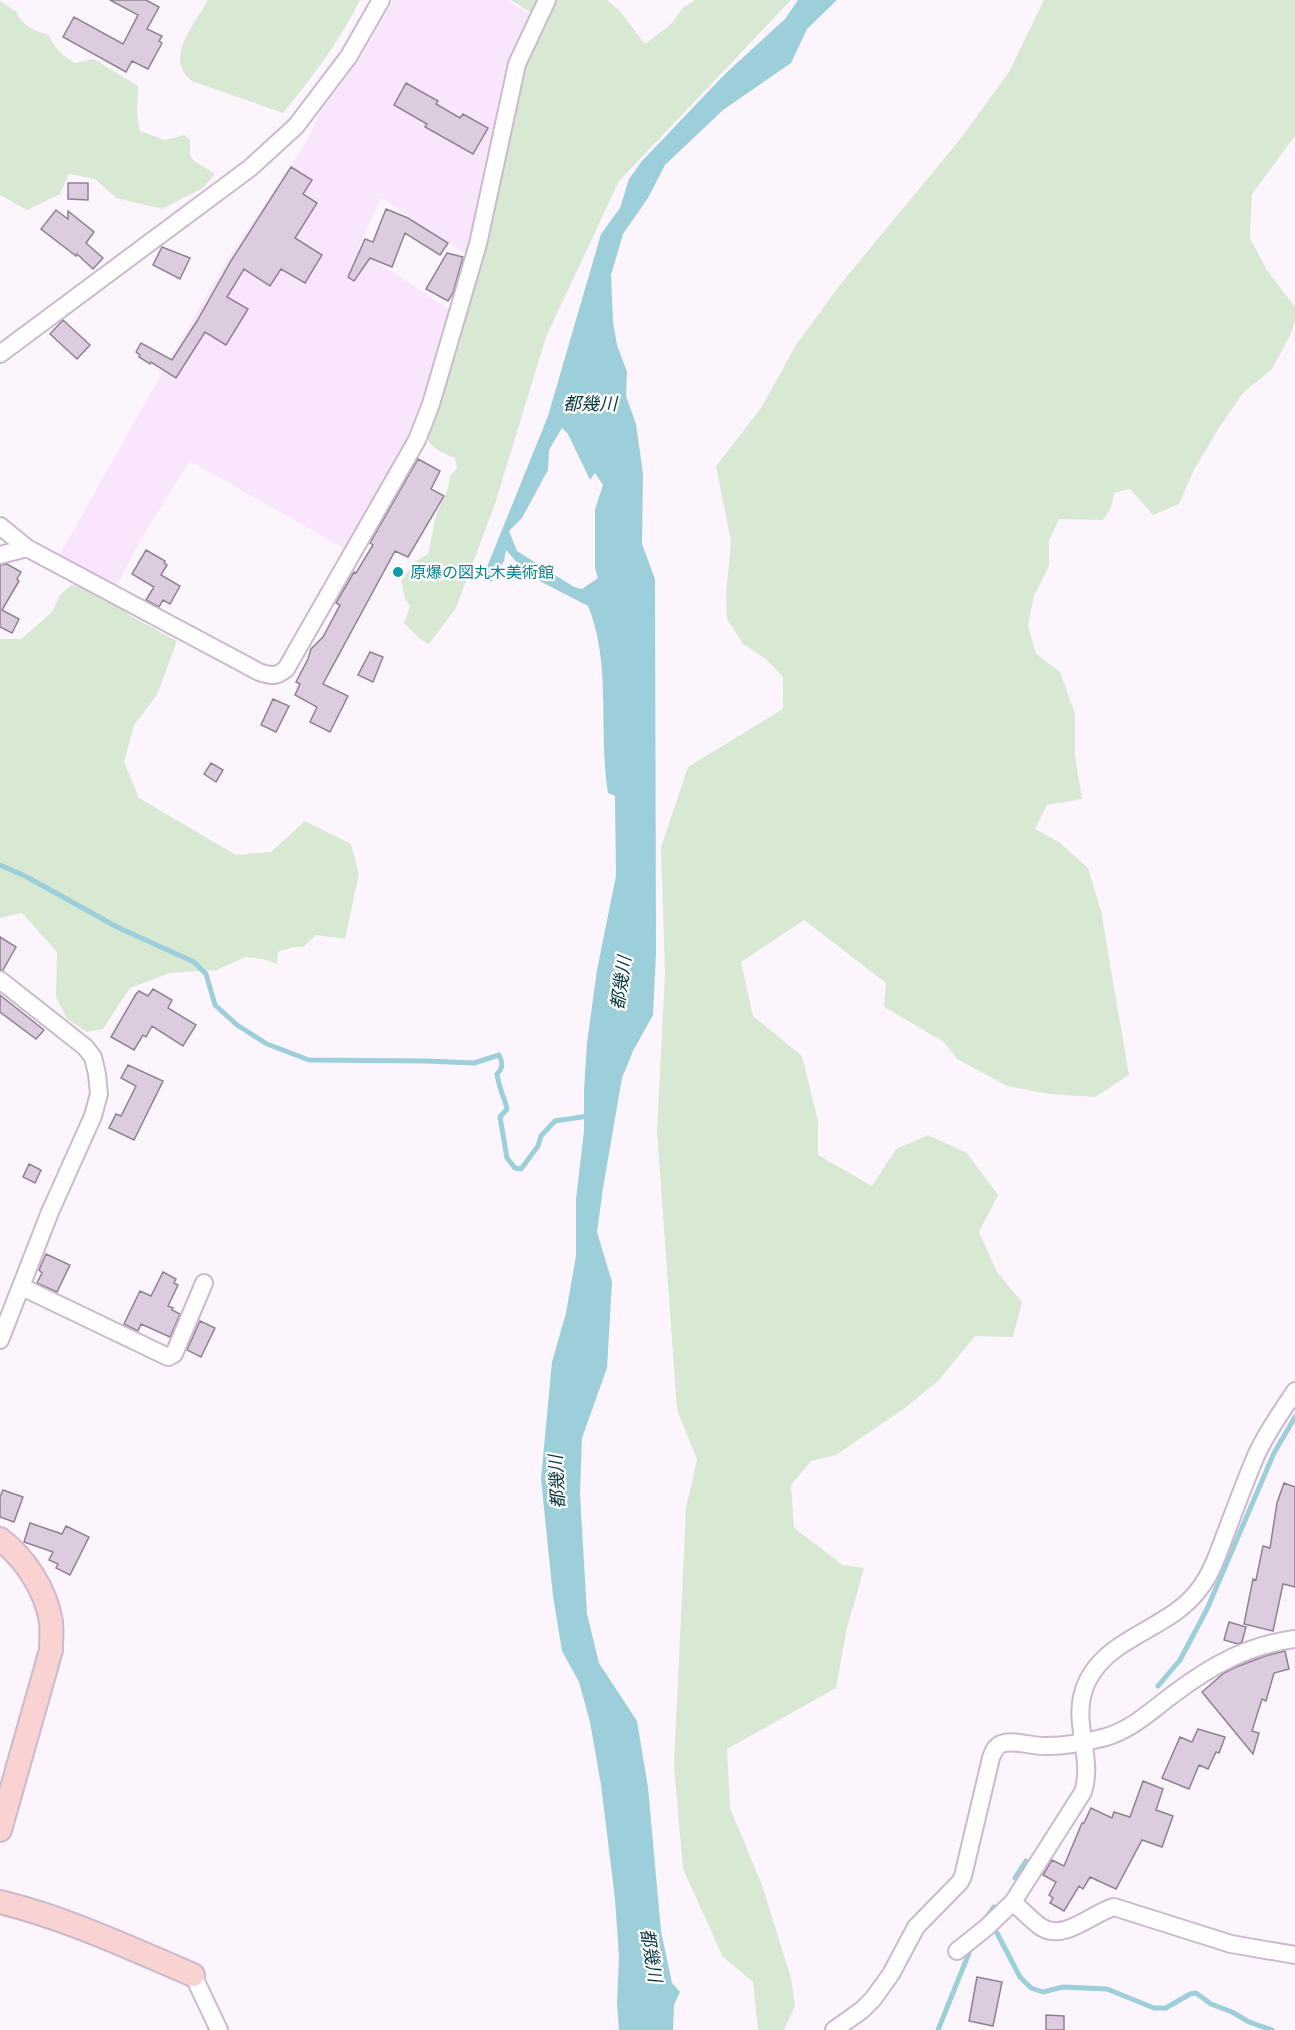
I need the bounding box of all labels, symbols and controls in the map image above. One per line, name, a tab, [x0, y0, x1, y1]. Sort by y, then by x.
water label: 都幾川	[563, 391, 619, 415]
place label: 原爆の図丸木美術館	[410, 561, 554, 583]
marker: 原爆の図丸木美術館	[391, 565, 405, 579]
water label: 都幾川	[604, 953, 636, 1011]
water label: 都幾川	[542, 1452, 569, 1510]
water label: 都幾川	[636, 1926, 668, 1986]

